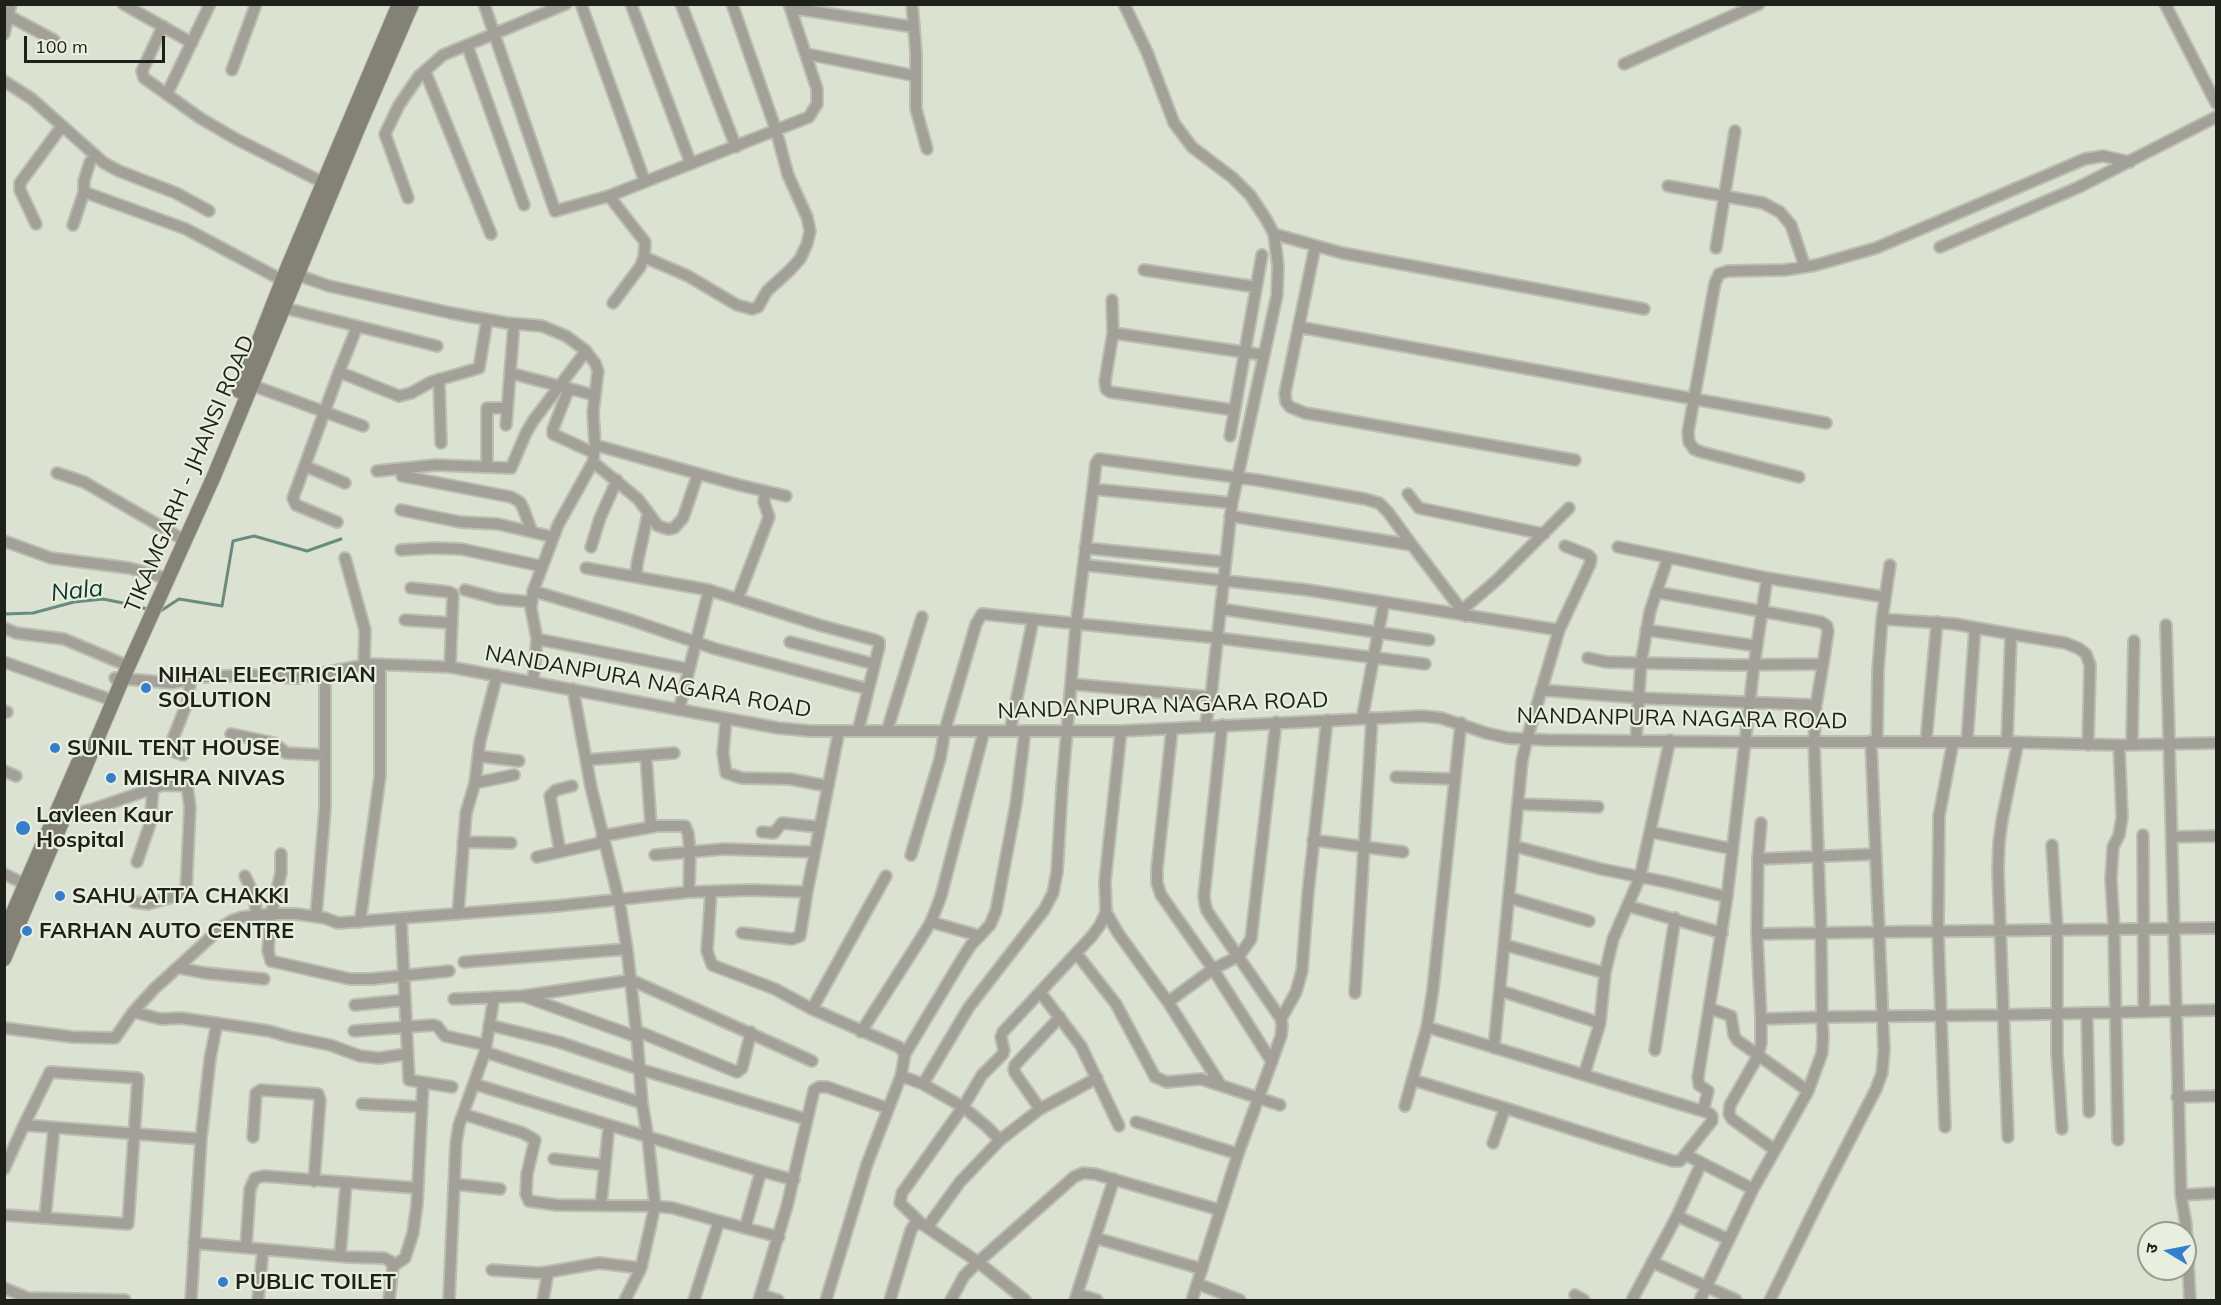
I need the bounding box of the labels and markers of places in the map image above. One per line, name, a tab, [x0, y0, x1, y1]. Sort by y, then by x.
place label: NIHAL ELECTRICIAN SOLUTION	[158, 662, 376, 714]
marker: NIHAL ELECTRICIAN SOLUTION	[139, 681, 153, 695]
place label: SUNIL TENT HOUSE	[67, 735, 280, 761]
marker: SUNIL TENT HOUSE	[48, 741, 62, 755]
place label: MISHRA NIVAS	[123, 765, 285, 791]
marker: MISHRA NIVAS	[104, 771, 118, 785]
place label: Lavleen Kaur Hospital	[36, 802, 173, 854]
marker: Lavleen Kaur Hospital	[14, 819, 32, 837]
place label: SAHU ATTA CHAKKI	[72, 883, 289, 909]
marker: SAHU ATTA CHAKKI	[53, 889, 67, 903]
place label: FARHAN AUTO CENTRE	[39, 918, 294, 944]
marker: FARHAN AUTO CENTRE	[20, 924, 34, 938]
place label: PUBLIC TOILET	[235, 1269, 396, 1295]
marker: PUBLIC TOILET	[216, 1275, 230, 1289]

